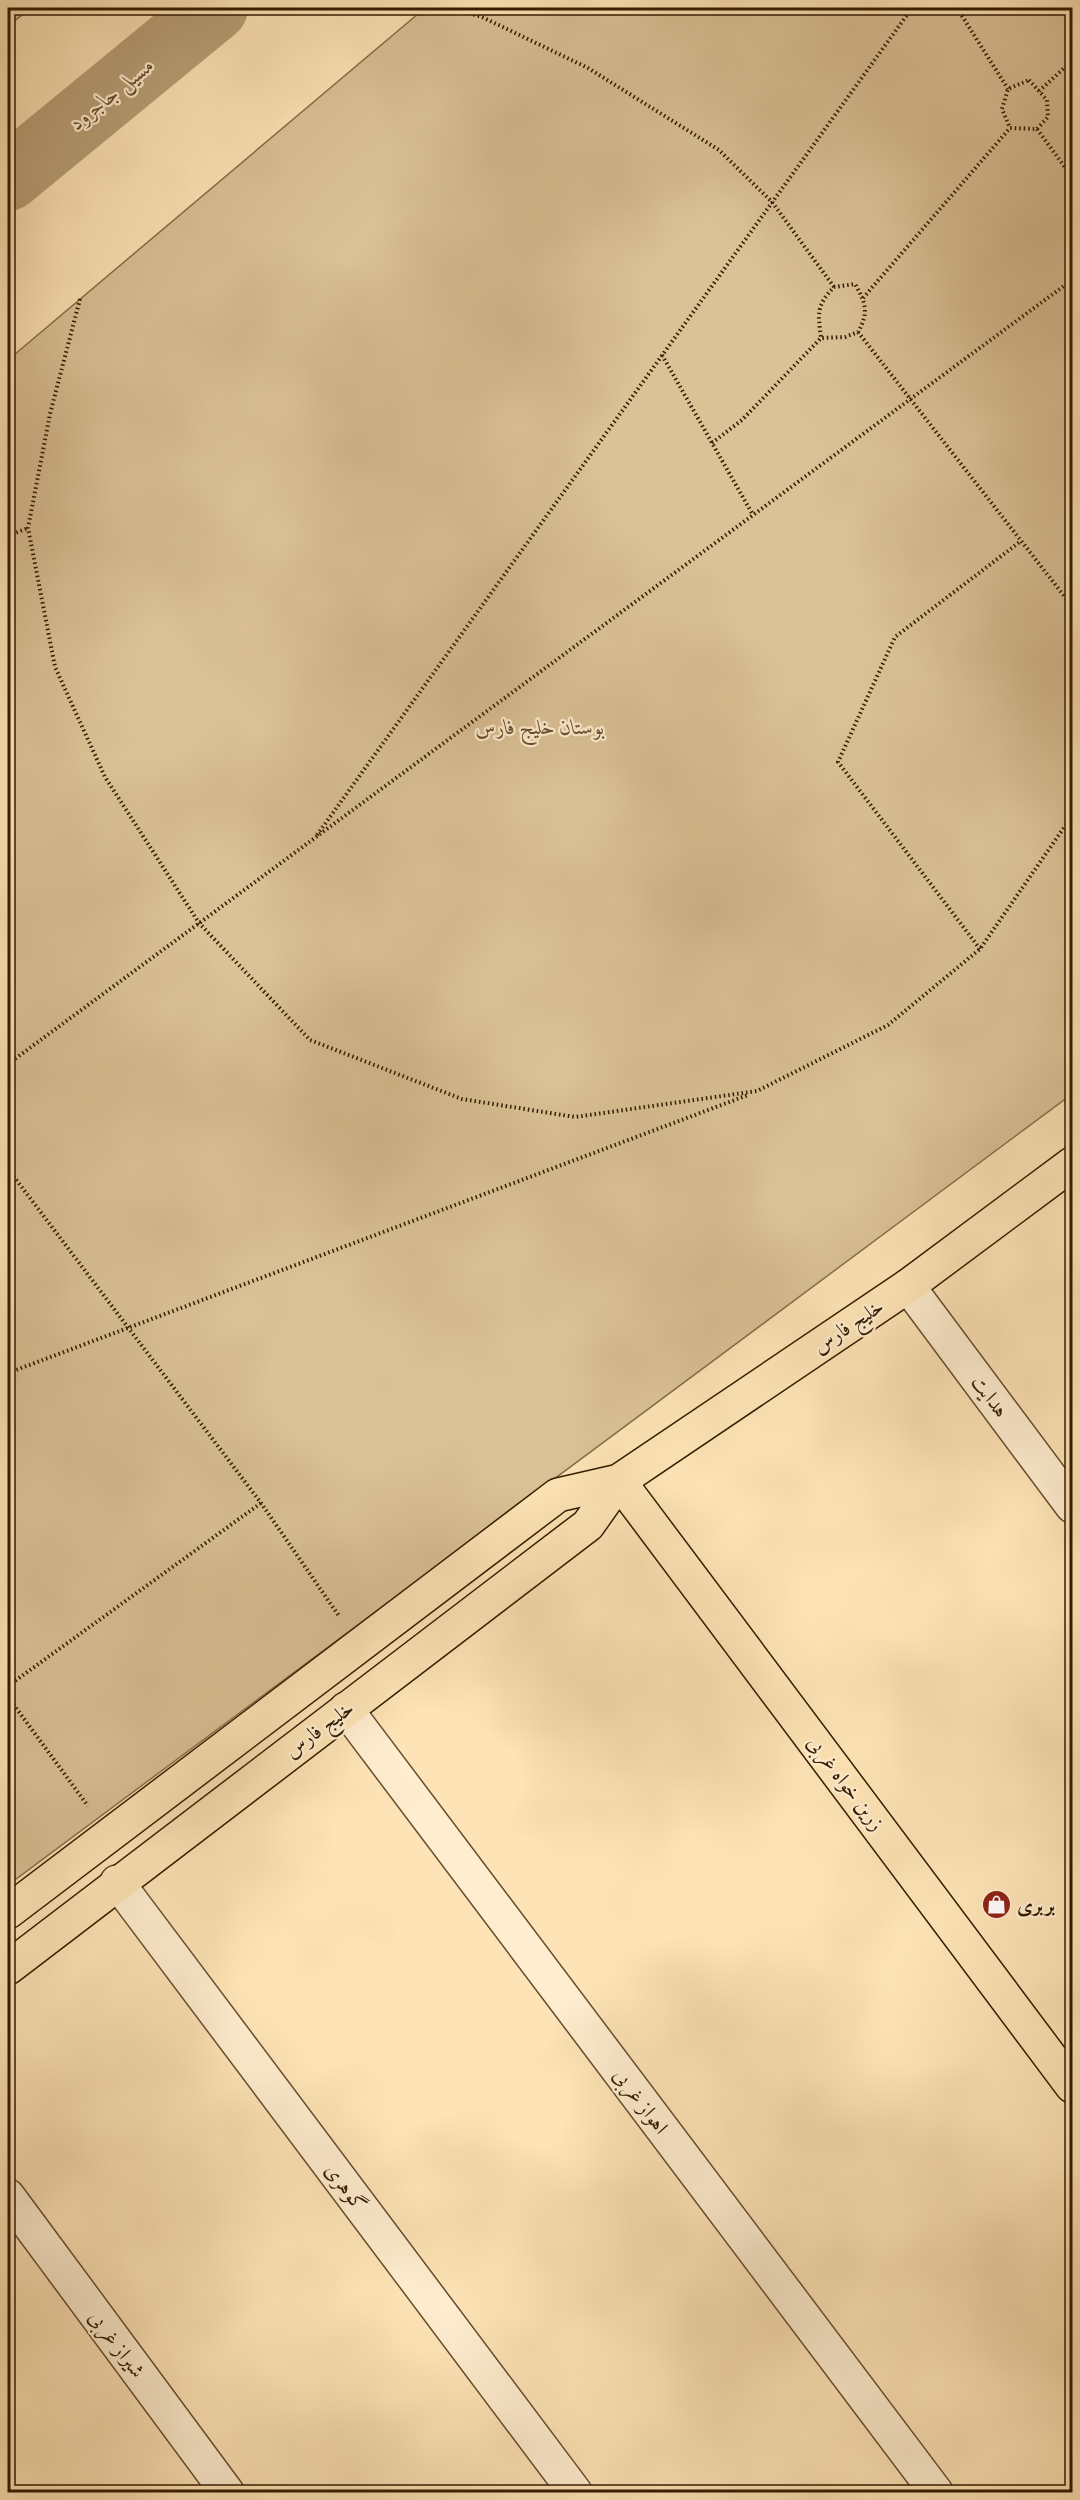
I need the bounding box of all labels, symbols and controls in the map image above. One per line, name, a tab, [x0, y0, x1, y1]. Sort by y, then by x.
water label: مسیل جاجرود	[64, 52, 161, 137]
park label: بوستان خلیج فارس	[475, 715, 605, 746]
street label: خلیج فارس	[808, 1294, 892, 1364]
street label: هدایت	[965, 1370, 1014, 1423]
street label: خلیج فارس	[280, 1695, 362, 1768]
street label: زرین خواه غربی	[800, 1731, 889, 1837]
shop icon: بربری	[980, 1889, 1012, 1921]
place label: بربری	[1017, 1893, 1055, 1919]
street label: اهواز غربی	[606, 2064, 673, 2140]
street label: گوهری	[319, 2158, 372, 2217]
street label: شیراز غربی	[82, 2306, 150, 2384]

